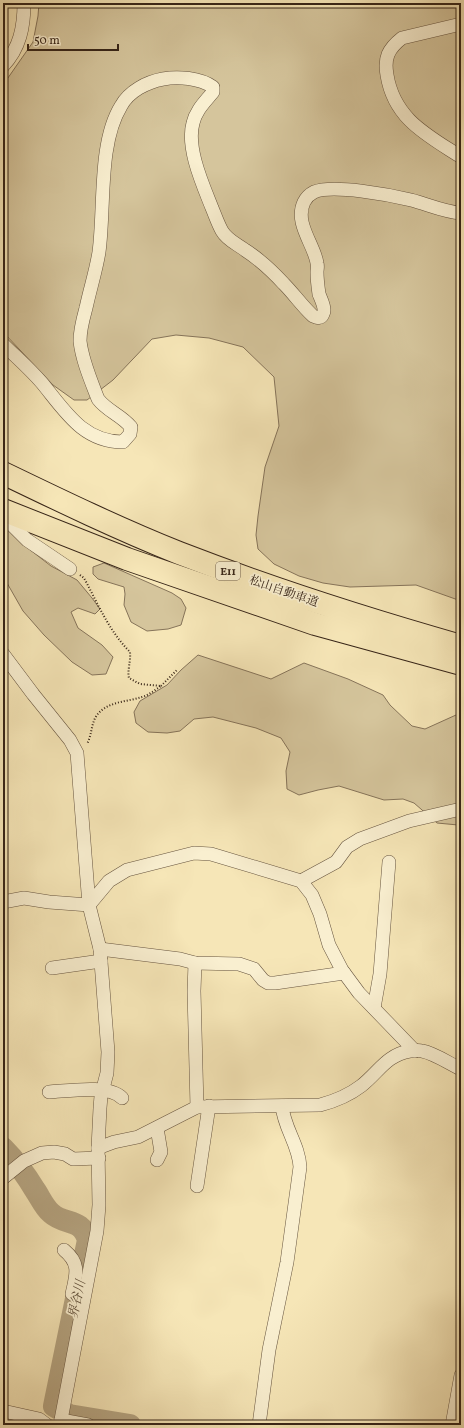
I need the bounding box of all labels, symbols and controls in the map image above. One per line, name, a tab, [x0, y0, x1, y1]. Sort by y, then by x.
scale bar	[28, 26, 118, 52]
text: 50 m	[34, 33, 60, 49]
road number: E11	[216, 562, 240, 580]
street label: 松山自動車道	[247, 573, 320, 611]
water label: 界谷川	[65, 1277, 91, 1320]

